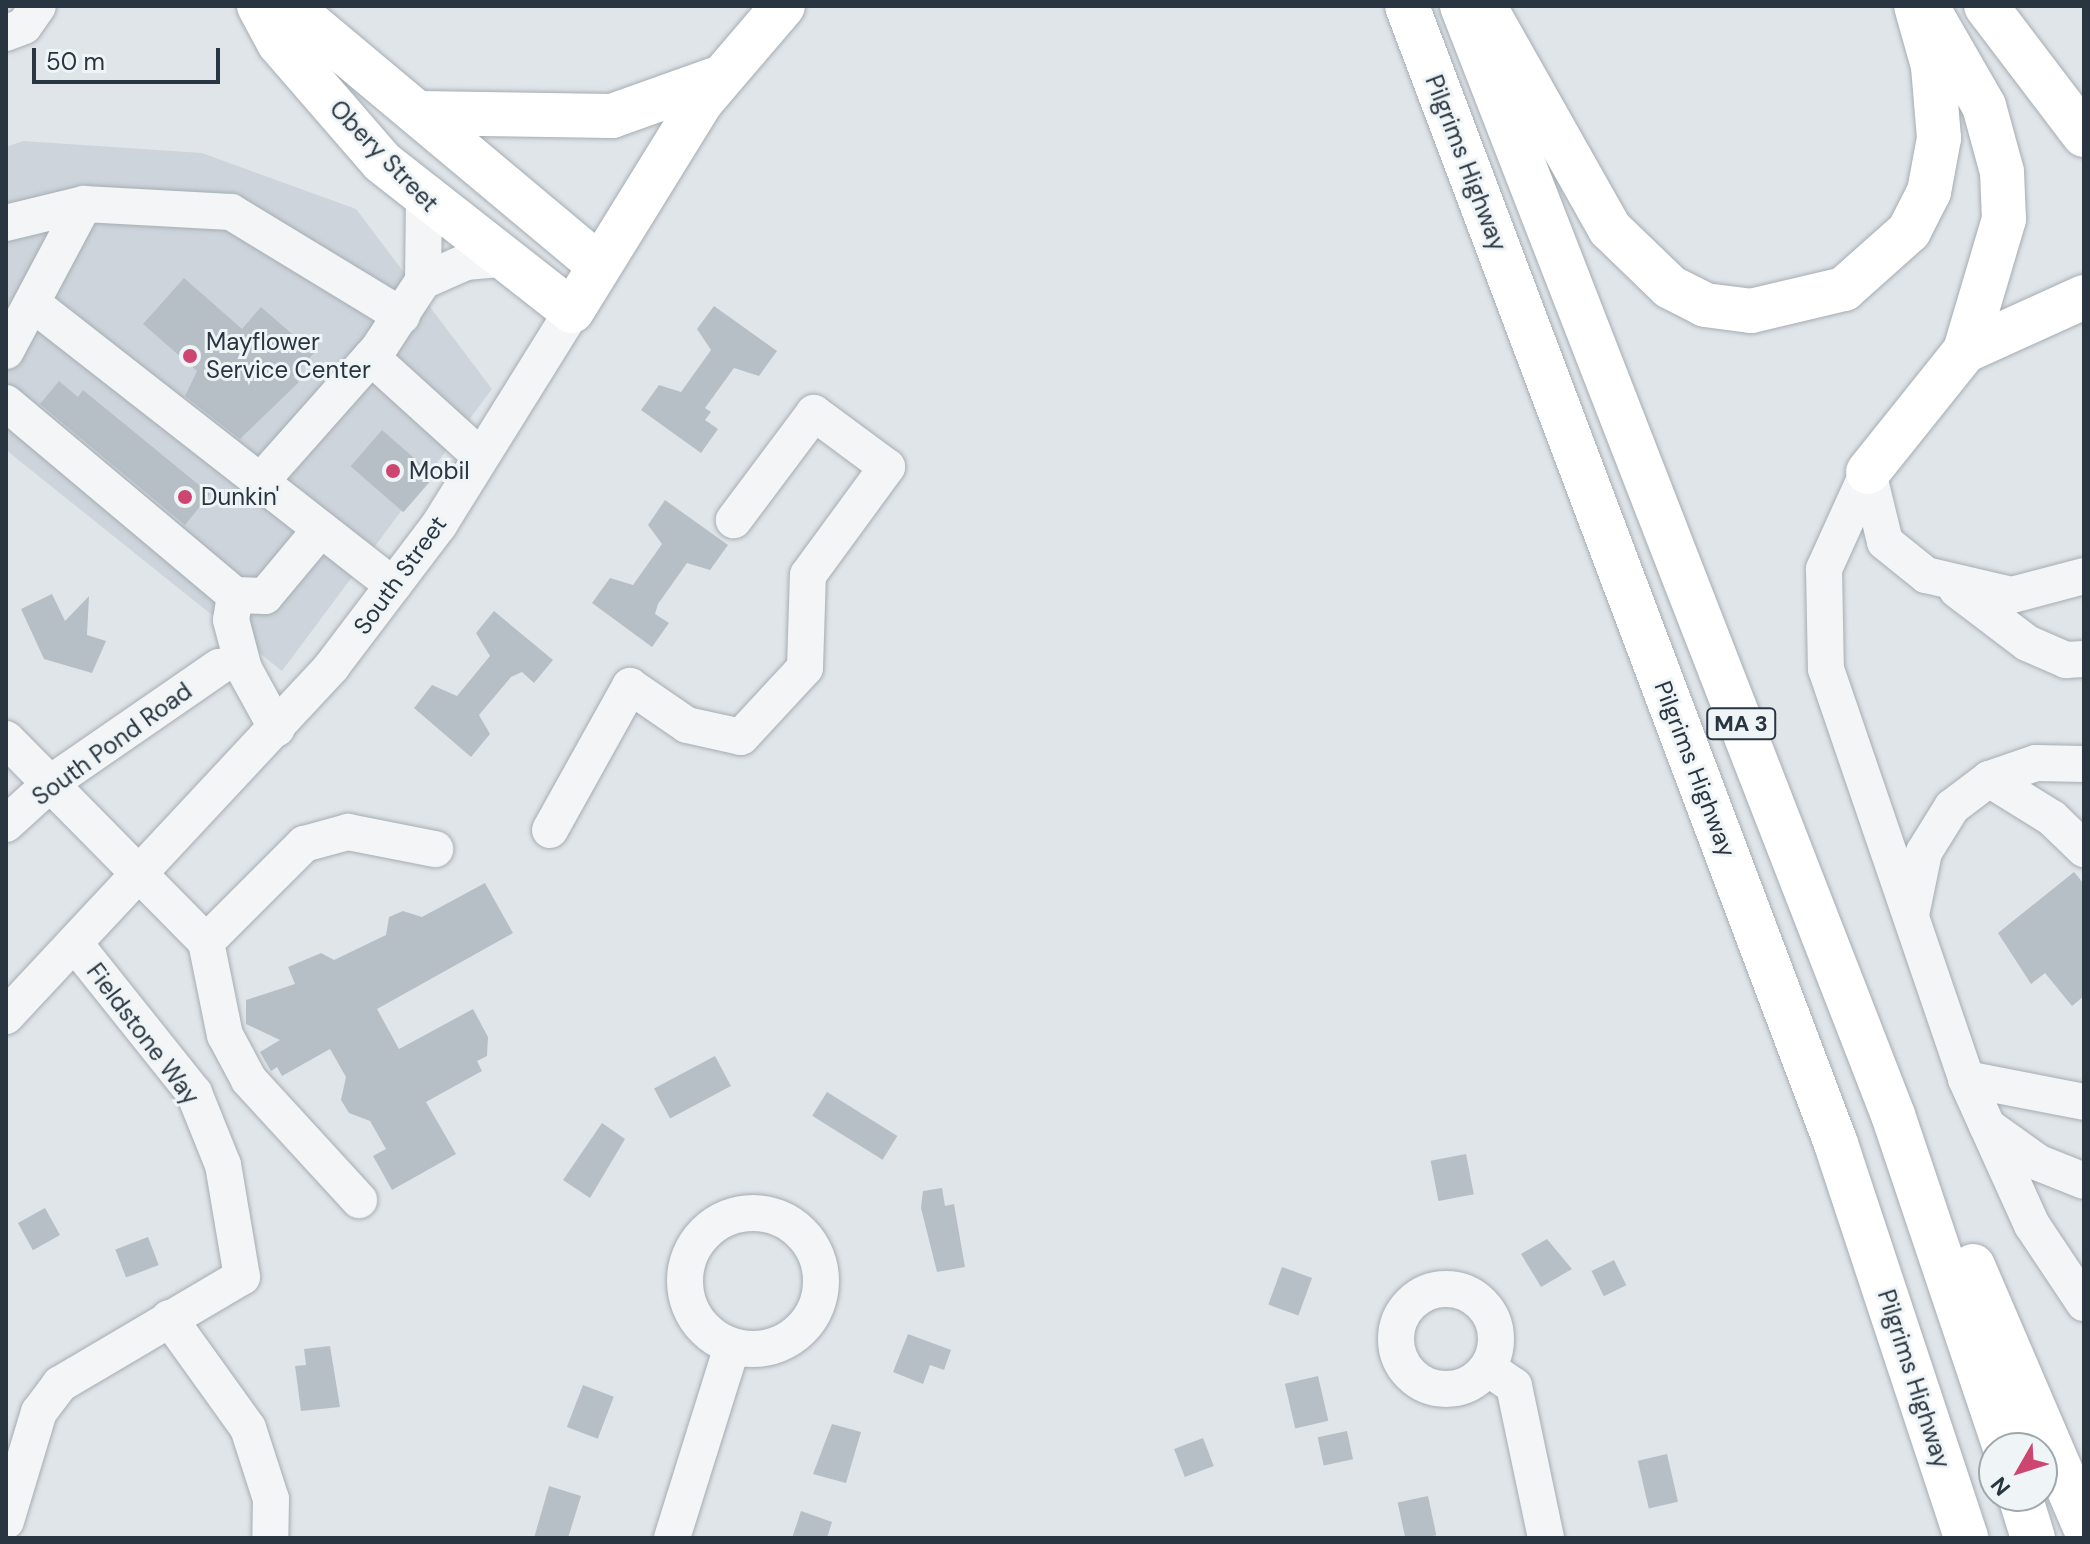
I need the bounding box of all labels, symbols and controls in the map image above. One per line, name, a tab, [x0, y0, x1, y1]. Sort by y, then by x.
scale bar	[36, 32, 224, 82]
text: 50 m	[46, 46, 105, 77]
street label: Pilgrims Highway	[1419, 71, 1513, 255]
street label: Obery Street	[324, 94, 444, 218]
place label: Mayflower Service Center	[206, 328, 371, 384]
marker: Mayflower Service Center	[181, 347, 199, 365]
place label: Mobil	[409, 457, 470, 485]
marker: Mobil	[384, 462, 402, 480]
place label: Dunkin'	[201, 483, 279, 511]
marker: Dunkin'	[176, 488, 194, 506]
street label: South Street	[347, 510, 453, 640]
street label: South Pond Road	[27, 677, 197, 811]
street label: Pilgrims Highway	[1648, 677, 1742, 861]
road number: MA 3	[1705, 706, 1777, 742]
street label: Fieldstone Way	[81, 958, 205, 1110]
street label: Pilgrims Highway	[1872, 1286, 1956, 1472]
north arrow	[1978, 1432, 2058, 1512]
text: N	[1984, 1471, 2017, 1502]

